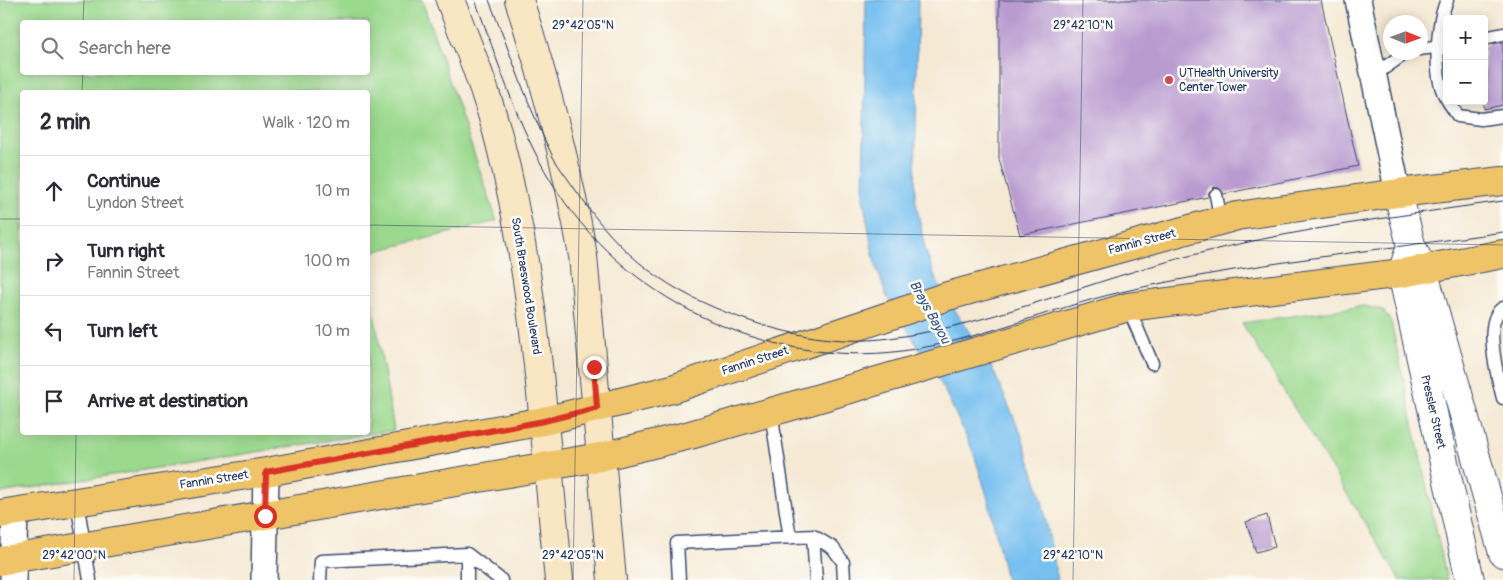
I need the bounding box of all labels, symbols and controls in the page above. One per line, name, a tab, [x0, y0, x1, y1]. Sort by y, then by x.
north arrow	[1383, 15, 1428, 60]
map controls	[1443, 15, 1488, 105]
button: +	[1443, 15, 1488, 60]
text: 29°42'05"N	[552, 18, 614, 33]
text: 29°42'10"N	[1053, 18, 1113, 33]
search box	[20, 20, 370, 75]
icon: search	[38, 34, 66, 62]
text: Search here	[78, 36, 171, 60]
button: −	[1443, 60, 1488, 105]
place label: UTHealth University Center Tower	[1179, 66, 1278, 95]
marker: UTHealth University Center Tower	[1163, 74, 1175, 86]
text: 2 min	[40, 109, 90, 136]
text: Walk · 120 m	[262, 113, 350, 133]
text: Continue	[87, 169, 160, 193]
icon: ahead	[40, 177, 68, 205]
text: 10 m	[315, 181, 350, 201]
text: Lyndon Street	[87, 193, 184, 213]
street label: South Braeswood Boulevard	[508, 216, 544, 356]
street label: Fannin Street	[1107, 226, 1178, 258]
text: Turn right	[87, 239, 165, 263]
icon: right	[40, 247, 68, 275]
text: 100 m	[304, 251, 350, 271]
text: Fannin Street	[87, 263, 179, 283]
water label: Brays Bayou	[906, 277, 955, 347]
icon: left	[40, 317, 68, 345]
text: Turn left	[87, 319, 157, 343]
text: 10 m	[315, 321, 350, 341]
street label: Fannin Street	[720, 343, 790, 379]
route end	[583, 356, 606, 379]
street label: Pressler Street	[1417, 374, 1449, 451]
icon: arrive	[40, 387, 68, 415]
text: Arrive at destination	[87, 389, 248, 413]
street label: Fannin Street	[179, 467, 250, 493]
route start	[254, 505, 277, 528]
text: 29°42'00"N	[42, 548, 106, 563]
text: 29°42'05"N	[542, 548, 604, 563]
text: 29°42'10"N	[1043, 548, 1103, 563]

